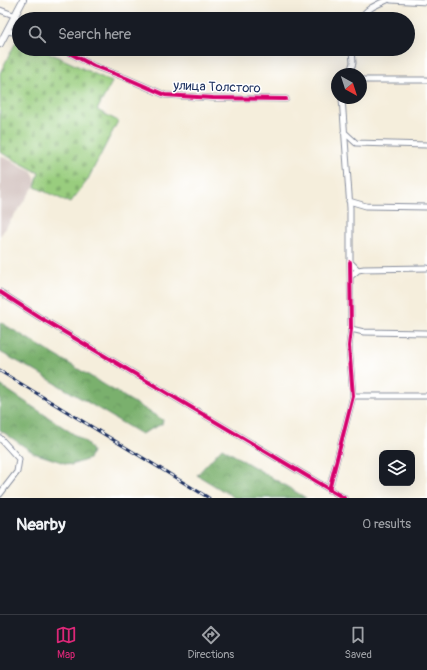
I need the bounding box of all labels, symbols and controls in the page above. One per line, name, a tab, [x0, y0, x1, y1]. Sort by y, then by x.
search box	[12, 12, 415, 56]
icon: search	[26, 23, 48, 45]
text: Search here	[58, 25, 131, 44]
north arrow	[331, 68, 367, 104]
street label: улица Толстого	[172, 77, 261, 97]
map controls	[379, 450, 415, 486]
button: layers	[379, 450, 415, 486]
text: Nearby	[16, 514, 65, 535]
text: 0 results	[362, 516, 411, 532]
tab: Map	[55, 624, 77, 661]
tab: Directions	[187, 624, 234, 661]
tab: Saved	[345, 624, 372, 661]

